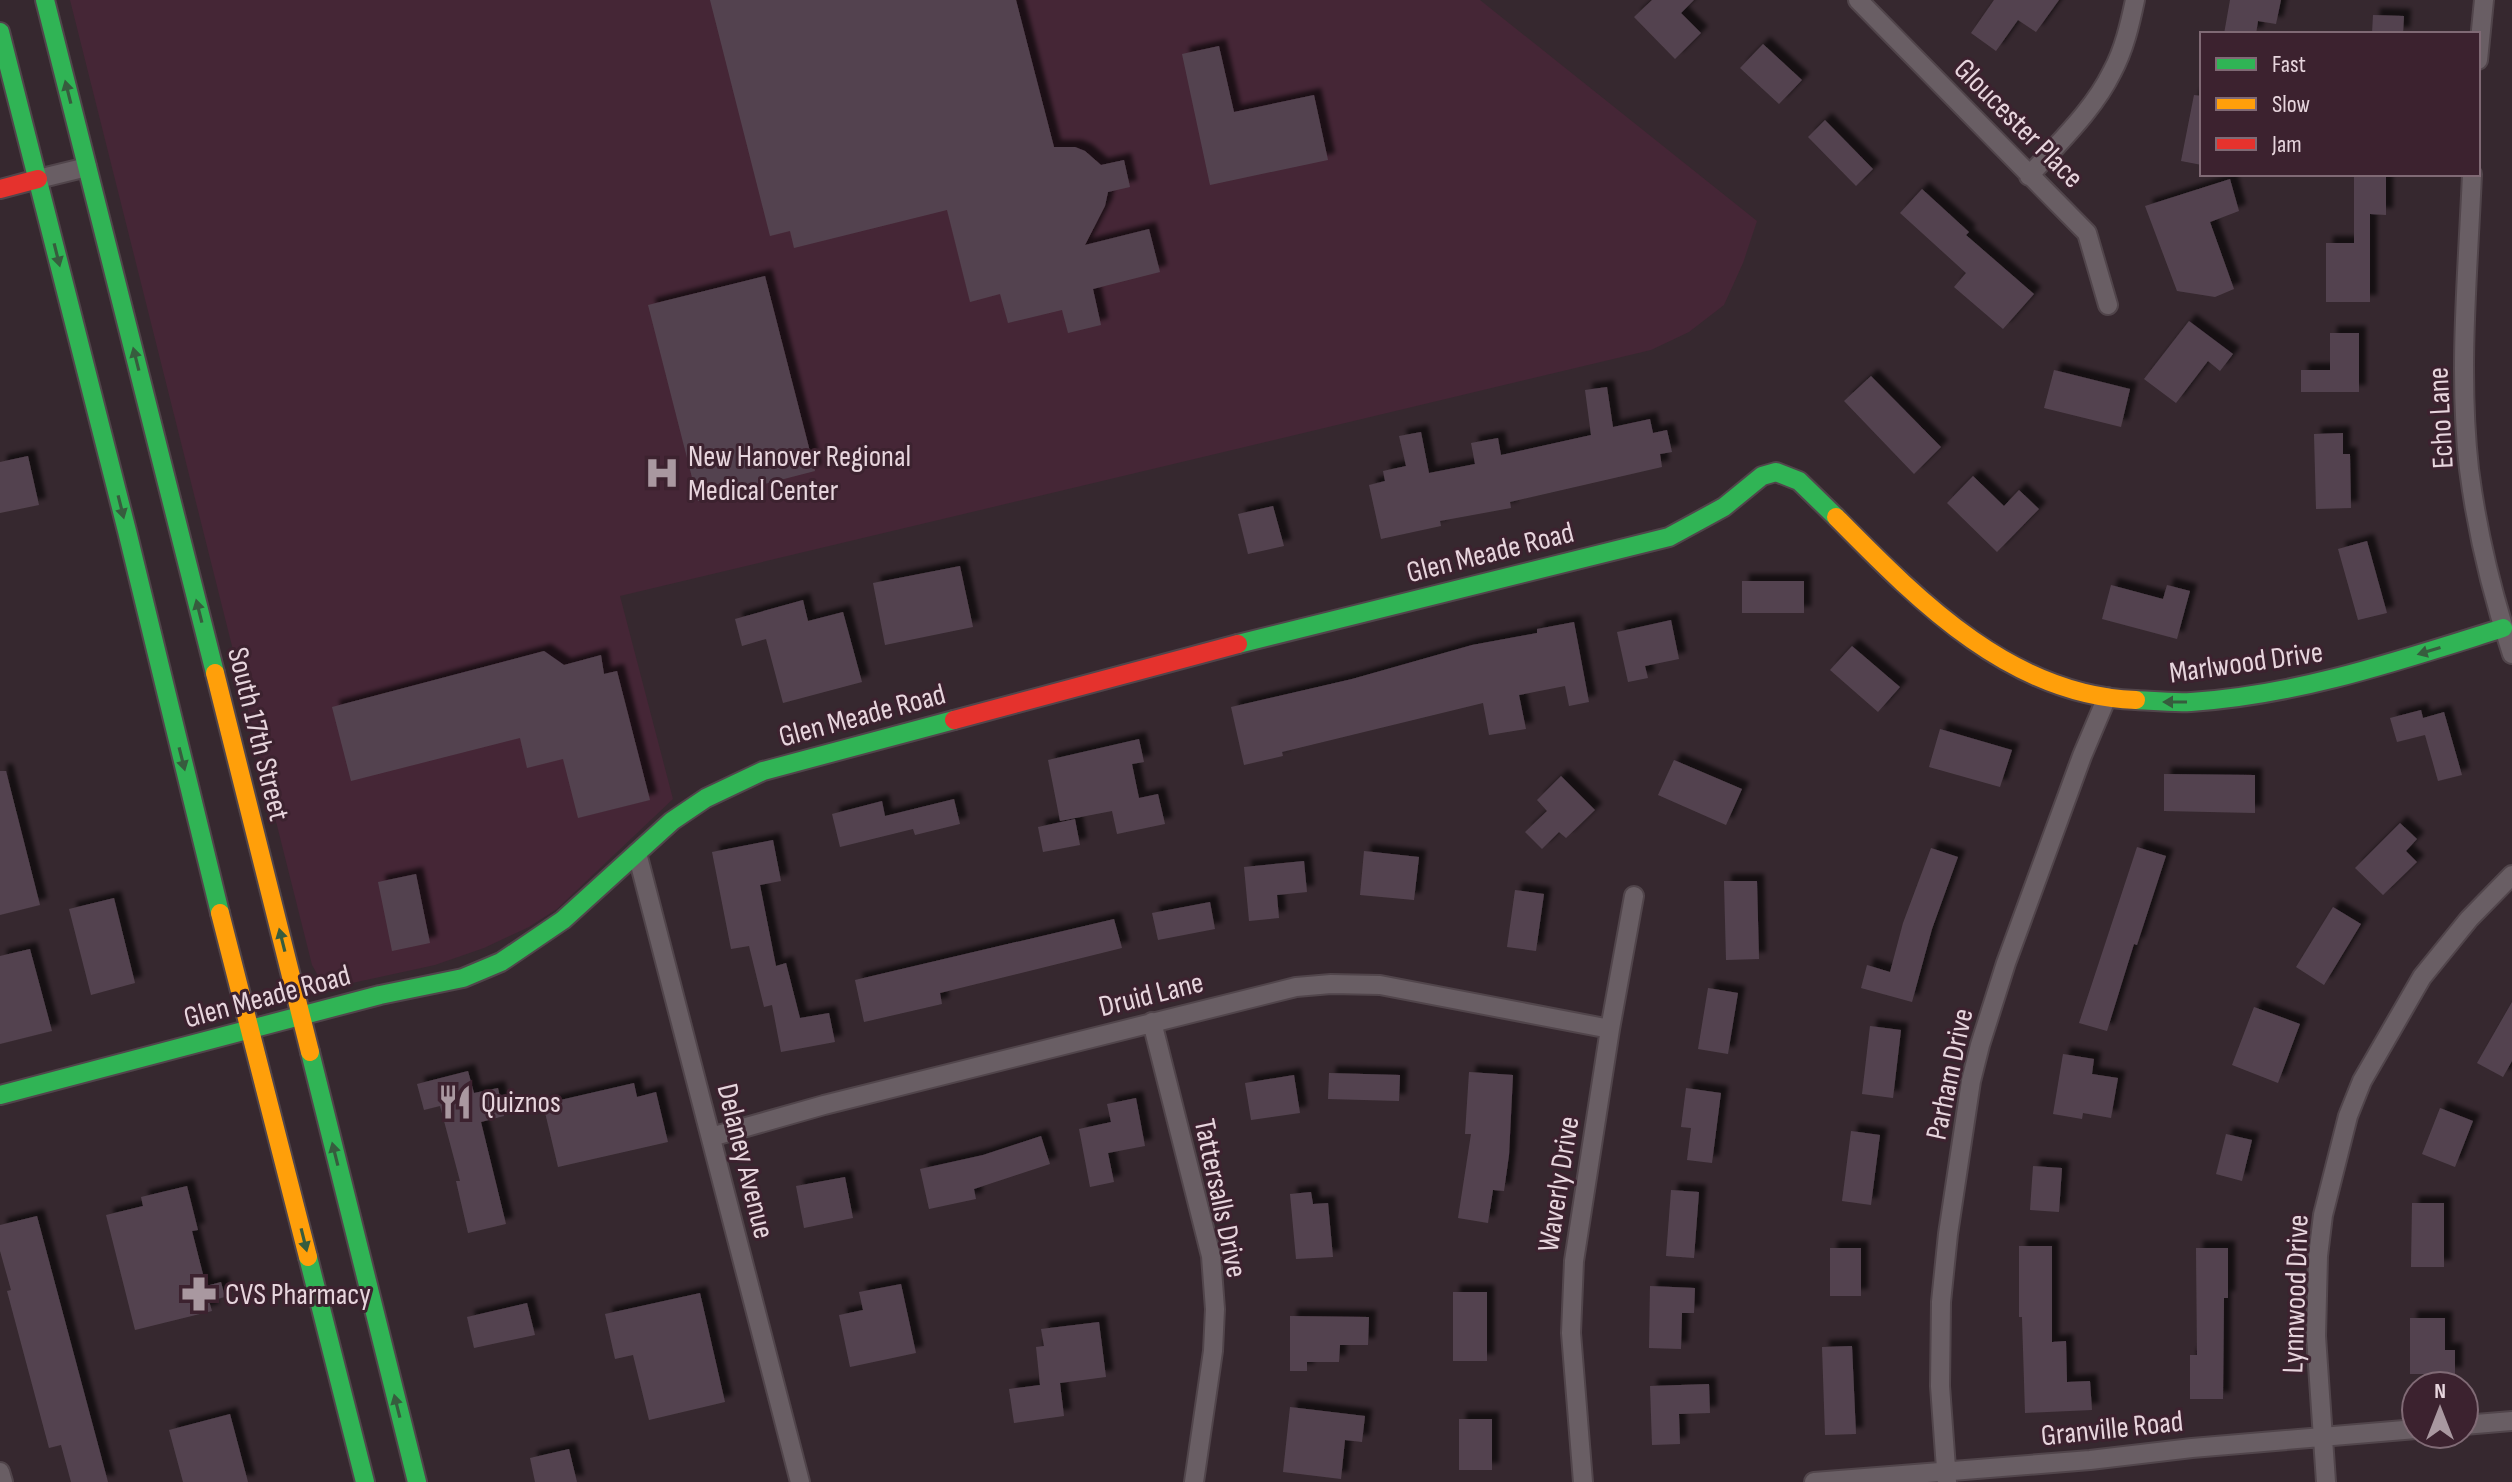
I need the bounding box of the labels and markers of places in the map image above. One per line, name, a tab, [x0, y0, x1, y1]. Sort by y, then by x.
place label: New Hanover Regional Medical Center	[688, 439, 911, 509]
hospital icon: New Hanover Regional Medical Center	[643, 454, 681, 492]
restaurant icon: Quiznos	[436, 1083, 474, 1121]
place label: Quiznos	[481, 1085, 561, 1121]
pharmacy icon: CVS Pharmacy	[180, 1275, 218, 1313]
place label: CVS Pharmacy	[225, 1277, 371, 1313]

